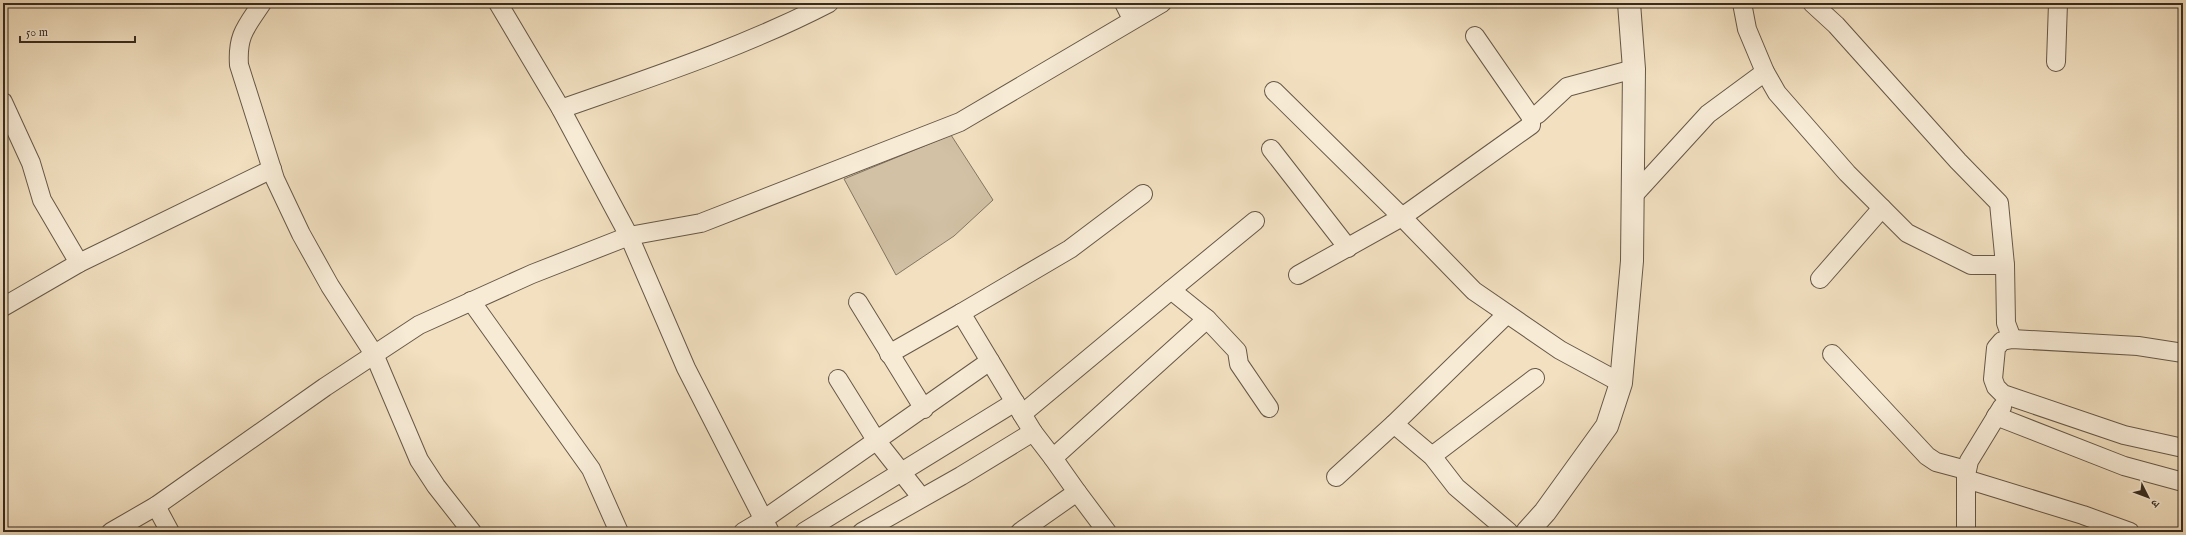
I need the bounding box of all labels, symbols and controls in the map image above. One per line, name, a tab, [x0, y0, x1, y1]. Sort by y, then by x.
scale bar	[20, 18, 135, 44]
text: 50 m	[26, 25, 48, 40]
north arrow	[2128, 477, 2168, 517]
text: उ	[2147, 496, 2162, 511]

